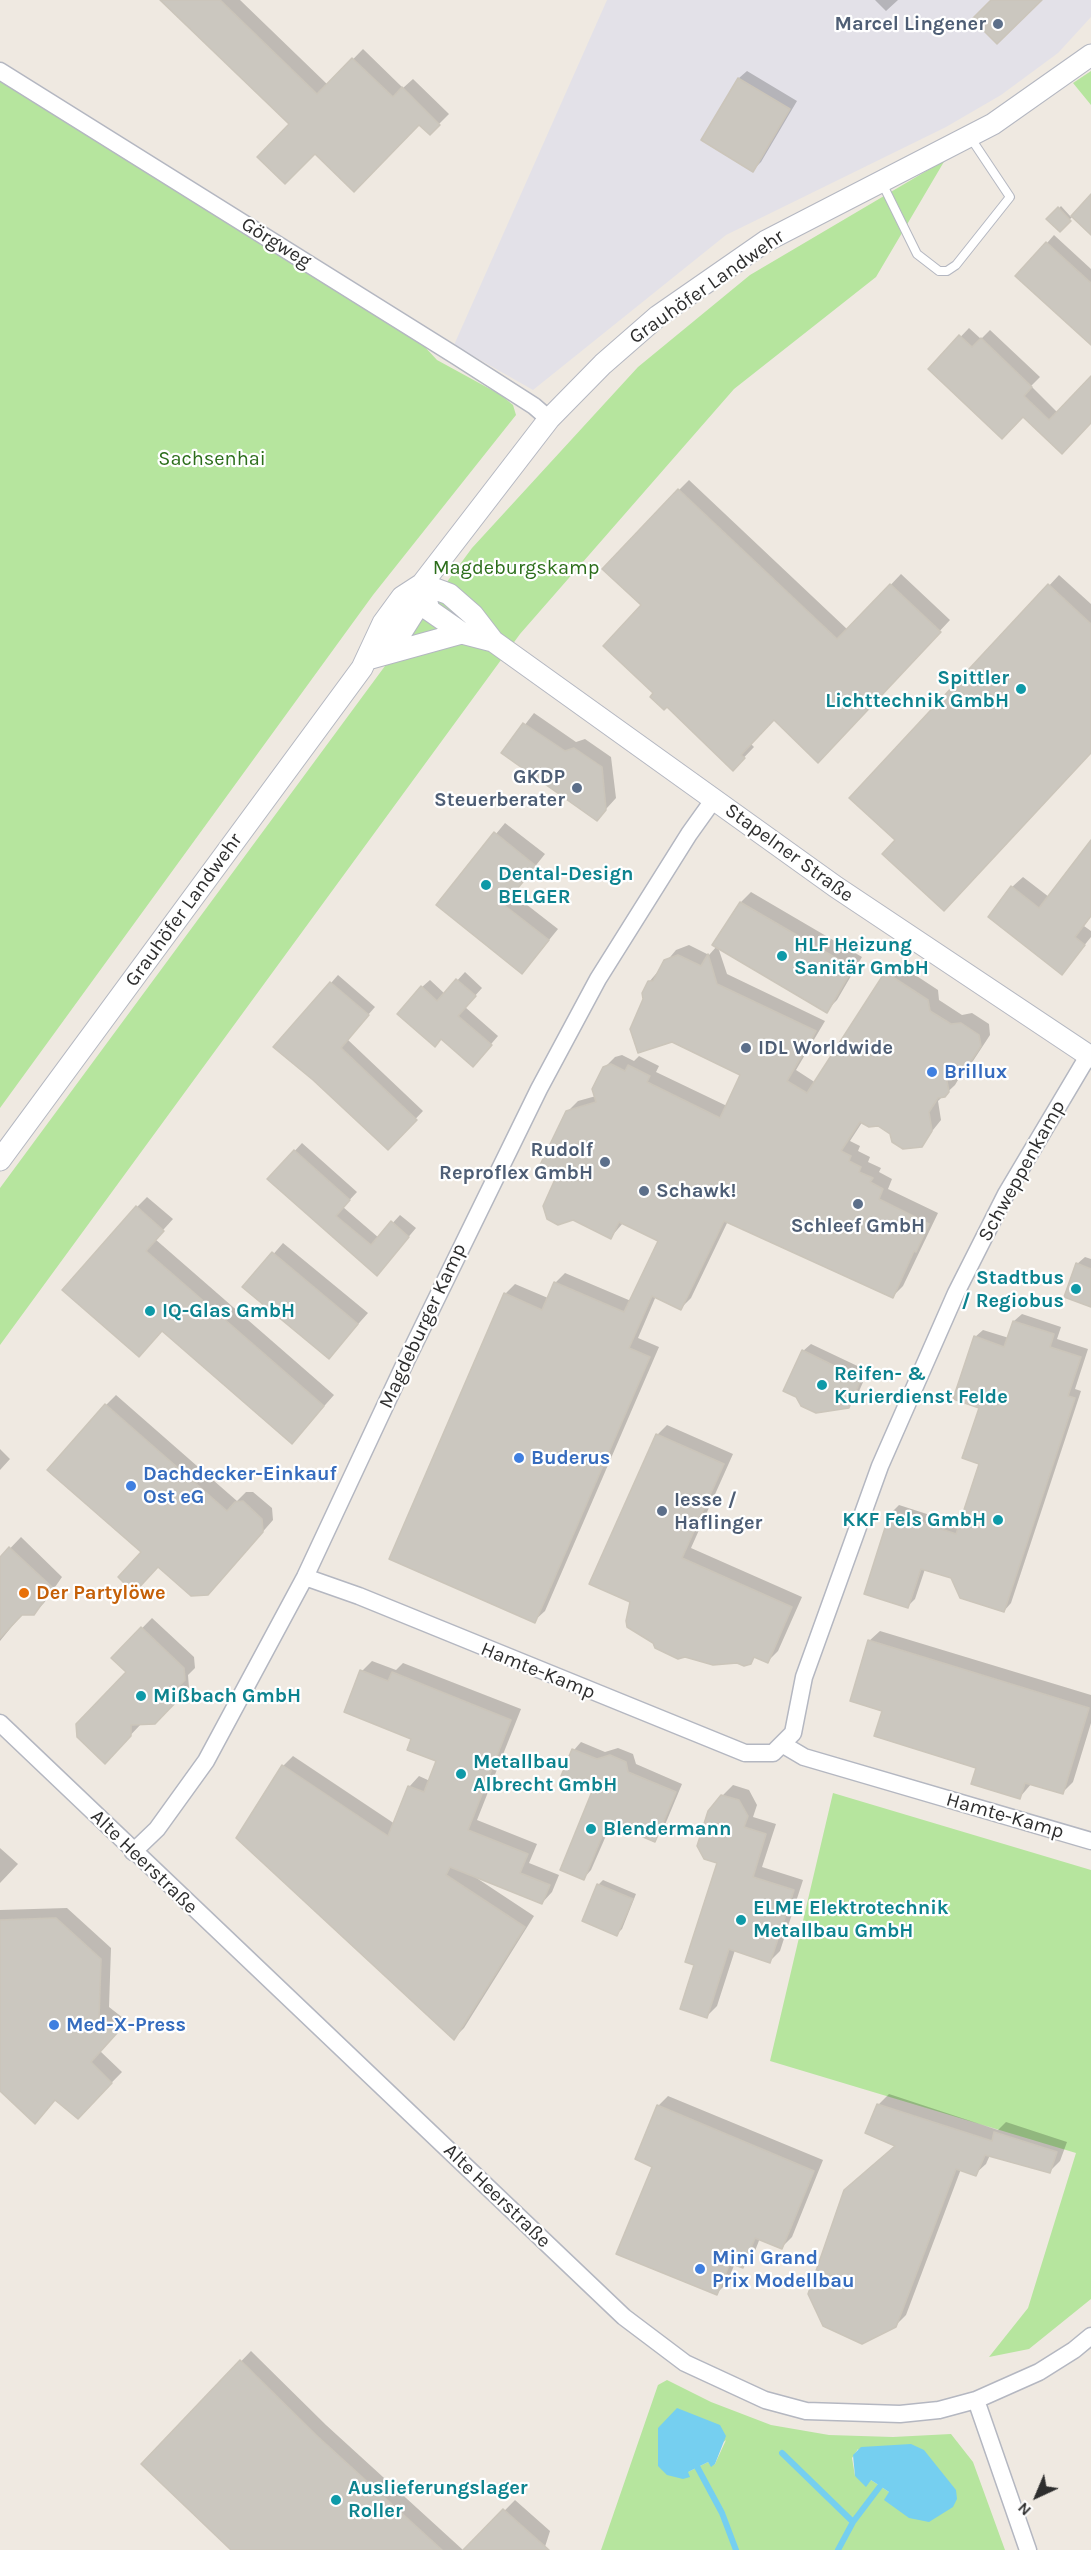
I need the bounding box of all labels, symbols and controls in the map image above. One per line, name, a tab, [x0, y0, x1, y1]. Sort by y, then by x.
place label: Marcel Lingener	[835, 12, 986, 36]
marker: Marcel Lingener	[991, 17, 1005, 31]
street label: Görgweg	[237, 212, 315, 274]
street label: Grauhöfer Landwehr	[625, 224, 789, 350]
park label: Sachsenhai	[158, 447, 266, 471]
park label: Magdeburgskamp	[433, 556, 599, 580]
place label: Spittler Lichttechnik GmbH	[825, 666, 1009, 713]
marker: Spittler Lichttechnik GmbH	[1014, 682, 1028, 696]
place label: GKDP Steuerberater	[434, 765, 565, 812]
marker: GKDP Steuerberater	[570, 781, 584, 795]
street label: Stapelner Straße	[720, 798, 858, 908]
street label: Grauhöfer Landwehr	[120, 829, 248, 991]
place label: Dental-Design BELGER	[498, 862, 633, 909]
marker: Dental-Design BELGER	[479, 878, 493, 892]
place label: HLF Heizung Sanitär GmbH	[794, 933, 929, 980]
marker: HLF Heizung Sanitär GmbH	[775, 949, 789, 963]
place label: IDL Worldwide	[758, 1036, 893, 1060]
marker: IDL Worldwide	[739, 1041, 753, 1055]
place label: Brillux	[944, 1060, 1007, 1084]
marker: Brillux	[925, 1065, 939, 1079]
street label: Schweppenkamp	[973, 1096, 1071, 1246]
place label: Rudolf Reproflex GmbH	[439, 1138, 593, 1185]
marker: Rudolf Reproflex GmbH	[598, 1155, 612, 1169]
place label: Schawk!	[656, 1179, 736, 1203]
marker: Schawk!	[637, 1184, 651, 1198]
marker: Schleef GmbH	[851, 1197, 865, 1211]
place label: Schleef GmbH	[791, 1214, 925, 1238]
street label: Magdeburger Kamp	[374, 1240, 472, 1412]
place label: Stadtbus / Regiobus	[961, 1266, 1064, 1313]
marker: Stadtbus / Regiobus	[1069, 1282, 1083, 1296]
place label: IQ-Glas GmbH	[162, 1299, 295, 1323]
marker: IQ-Glas GmbH	[143, 1304, 157, 1318]
place label: Reifen- & Kurierdienst Felde	[834, 1362, 1008, 1409]
marker: Reifen- & Kurierdienst Felde	[815, 1378, 829, 1392]
place label: Buderus	[531, 1446, 610, 1470]
marker: Buderus	[512, 1451, 526, 1465]
place label: Dachdecker-Einkauf Ost eG	[143, 1462, 337, 1509]
marker: Dachdecker-Einkauf Ost eG	[124, 1479, 138, 1493]
place label: Iesse / Haflinger	[674, 1488, 762, 1535]
marker: Iesse / Haflinger	[655, 1504, 669, 1518]
place label: KKF Fels GmbH	[842, 1508, 986, 1532]
marker: KKF Fels GmbH	[991, 1513, 1005, 1527]
place label: Der Partylöwe	[36, 1581, 166, 1605]
marker: Der Partylöwe	[17, 1586, 31, 1600]
street label: Hamte-Kamp	[477, 1637, 599, 1705]
place label: Mißbach GmbH	[153, 1684, 301, 1708]
marker: Mißbach GmbH	[134, 1689, 148, 1703]
place label: Metallbau Albrecht GmbH	[473, 1750, 617, 1797]
marker: Metallbau Albrecht GmbH	[454, 1767, 468, 1781]
street label: Hamte-Kamp	[943, 1788, 1067, 1844]
street label: Alte Heerstraße	[85, 1805, 203, 1919]
place label: Blendermann	[603, 1817, 731, 1841]
marker: Blendermann	[584, 1822, 598, 1836]
place label: ELME Elektrotechnik Metallbau GmbH	[753, 1896, 949, 1943]
marker: ELME Elektrotechnik Metallbau GmbH	[734, 1913, 748, 1927]
place label: Med-X-Press	[66, 2013, 186, 2037]
marker: Med-X-Press	[47, 2018, 61, 2032]
street label: Alte Heerstraße	[438, 2139, 556, 2253]
place label: Mini Grand Prix Modellbau	[712, 2246, 855, 2293]
marker: Mini Grand Prix Modellbau	[693, 2262, 707, 2276]
north arrow	[1007, 2466, 1067, 2526]
place label: Auslieferungslager Roller	[348, 2476, 528, 2523]
marker: Auslieferungslager Roller	[329, 2493, 343, 2507]
text: N	[1013, 2498, 1035, 2520]

